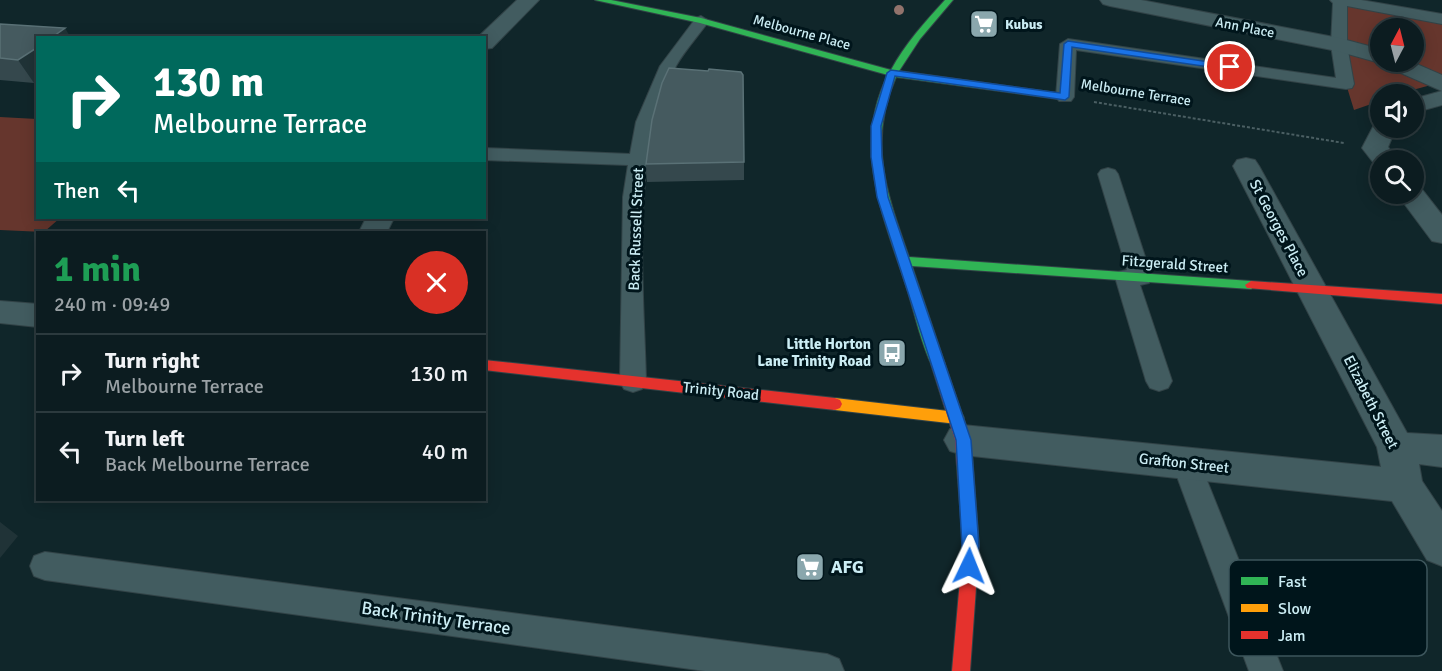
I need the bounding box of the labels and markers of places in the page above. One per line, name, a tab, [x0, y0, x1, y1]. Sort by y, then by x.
supermarket icon: Kubus	[968, 8, 1000, 40]
place label: Kubus	[1005, 16, 1043, 33]
pin	[1204, 41, 1255, 92]
place label: Little Horton Lane Trinity Road	[757, 335, 871, 370]
bus stop icon: Little Horton Lane Trinity Road	[876, 337, 908, 369]
supermarket icon: AFG	[794, 551, 826, 583]
place label: AFG	[831, 556, 864, 578]

